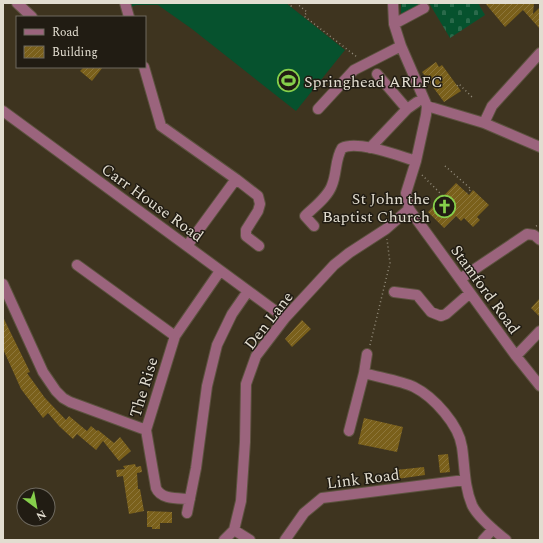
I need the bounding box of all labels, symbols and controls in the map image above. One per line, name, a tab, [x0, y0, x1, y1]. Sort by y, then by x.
legend	[16, 16, 146, 68]
text: Road	[52, 23, 79, 42]
text: Building	[52, 43, 98, 62]
sports icon: Springhead ARLFC	[276, 68, 302, 94]
place label: Springhead ARLFC	[304, 70, 443, 94]
street label: Carr House Road	[96, 157, 209, 248]
place label: St John the Baptist Church	[322, 187, 430, 229]
church icon: St John the Baptist Church	[432, 194, 458, 220]
street label: Stamford Road	[445, 240, 526, 339]
street label: Den Lane	[238, 286, 299, 355]
street label: The Rise	[123, 354, 165, 420]
street label: Link Road	[325, 463, 401, 495]
north arrow	[16, 487, 56, 527]
text: N	[33, 505, 49, 525]

